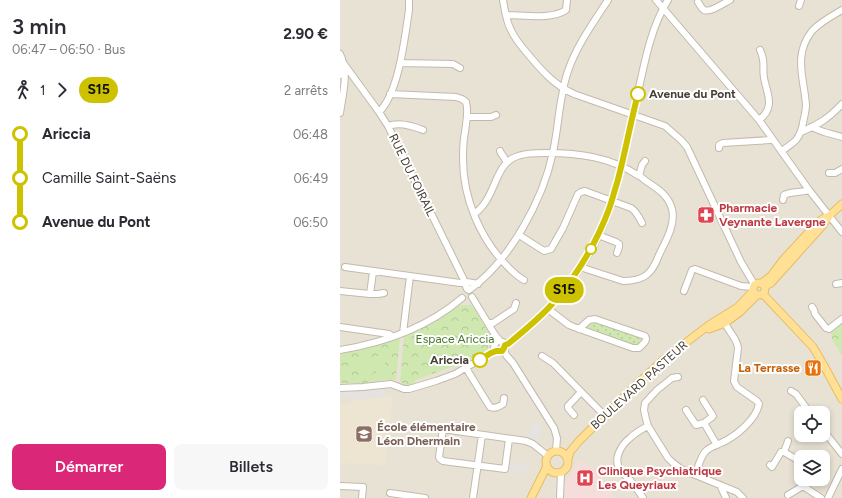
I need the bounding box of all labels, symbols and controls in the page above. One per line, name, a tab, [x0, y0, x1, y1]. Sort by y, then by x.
text: 3 min	[12, 13, 66, 40]
text: 2.90 €	[283, 25, 328, 43]
text: 06:47 – 06:50 · Bus	[12, 42, 125, 57]
icon: walk	[12, 79, 34, 101]
icon: forward	[51, 79, 73, 101]
text: S15	[87, 81, 110, 98]
text: 1	[40, 83, 45, 98]
text: 2 arrêts	[284, 83, 328, 98]
marker: Avenue du Pont	[630, 86, 646, 102]
place label: Avenue du Pont	[649, 87, 736, 101]
text: Ariccia	[42, 125, 91, 143]
text: 06:48	[293, 127, 328, 142]
street label: RUE DU FOIRAIL	[386, 131, 438, 219]
text: Camille Saint-Saëns	[42, 169, 176, 187]
text: 06:49	[294, 171, 328, 186]
place label: Pharmacie Veynante Lavergne	[719, 201, 826, 229]
pharmacy icon: Pharmacie Veynante Lavergne	[696, 205, 716, 225]
text: Avenue du Pont	[42, 213, 151, 231]
text: 06:50	[293, 215, 328, 230]
unlabelled marker	[585, 243, 597, 255]
line badge: S15	[541, 277, 587, 303]
text: S15	[553, 281, 575, 298]
park label: Espace Ariccia	[416, 332, 494, 346]
street label: BOULEVARD PASTEUR	[588, 338, 690, 432]
marker: Ariccia	[472, 352, 488, 368]
place label: Ariccia	[430, 353, 469, 367]
restaurant icon: La Terrasse	[803, 358, 823, 378]
place label: La Terrasse	[738, 361, 800, 375]
map controls	[794, 406, 830, 486]
button: locate	[794, 406, 830, 442]
place label: École élémentaire Léon Dhermain	[377, 420, 476, 448]
school or university icon: École élémentaire Léon Dhermain	[354, 424, 374, 444]
button: Démarrer	[12, 444, 166, 490]
button: Billets	[174, 444, 328, 490]
button: layers	[794, 450, 830, 486]
place label: Clinique Psychiatrique Les Queyriaux	[598, 464, 722, 492]
hospital icon: Clinique Psychiatrique Les Queyriaux	[575, 468, 595, 488]

